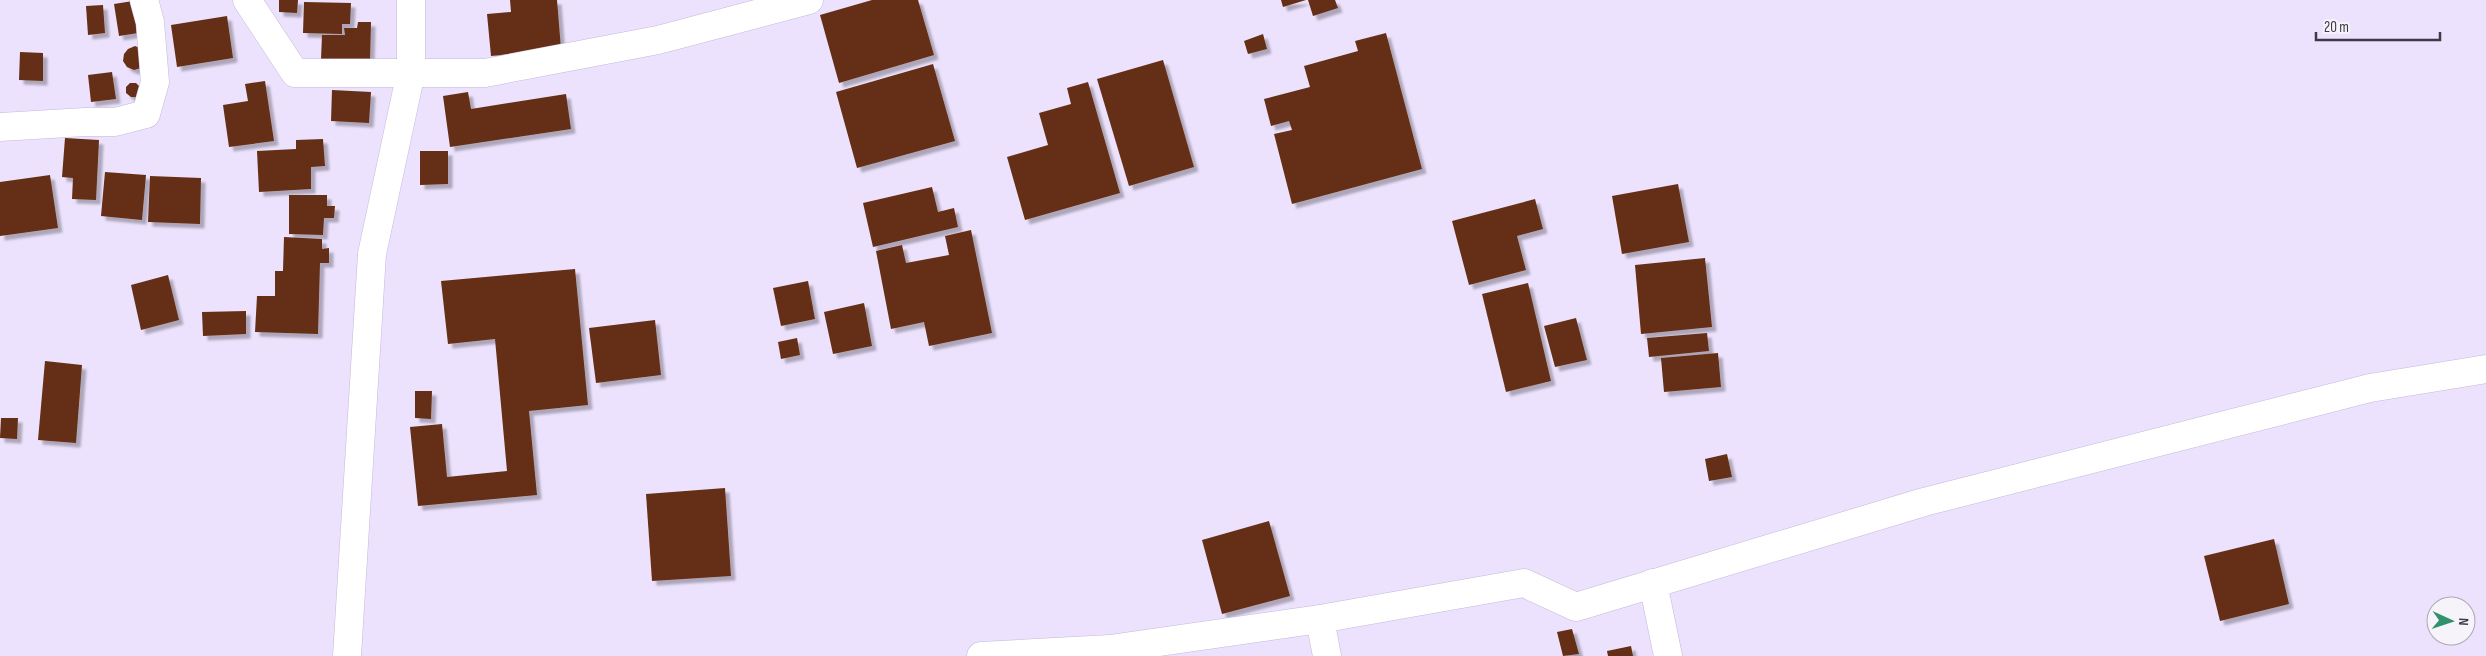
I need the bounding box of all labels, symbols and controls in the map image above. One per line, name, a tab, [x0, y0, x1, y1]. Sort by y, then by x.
scale bar	[2316, 10, 2440, 42]
text: 20 m	[2324, 18, 2349, 37]
north arrow	[2426, 596, 2476, 646]
text: N	[2455, 617, 2472, 626]

